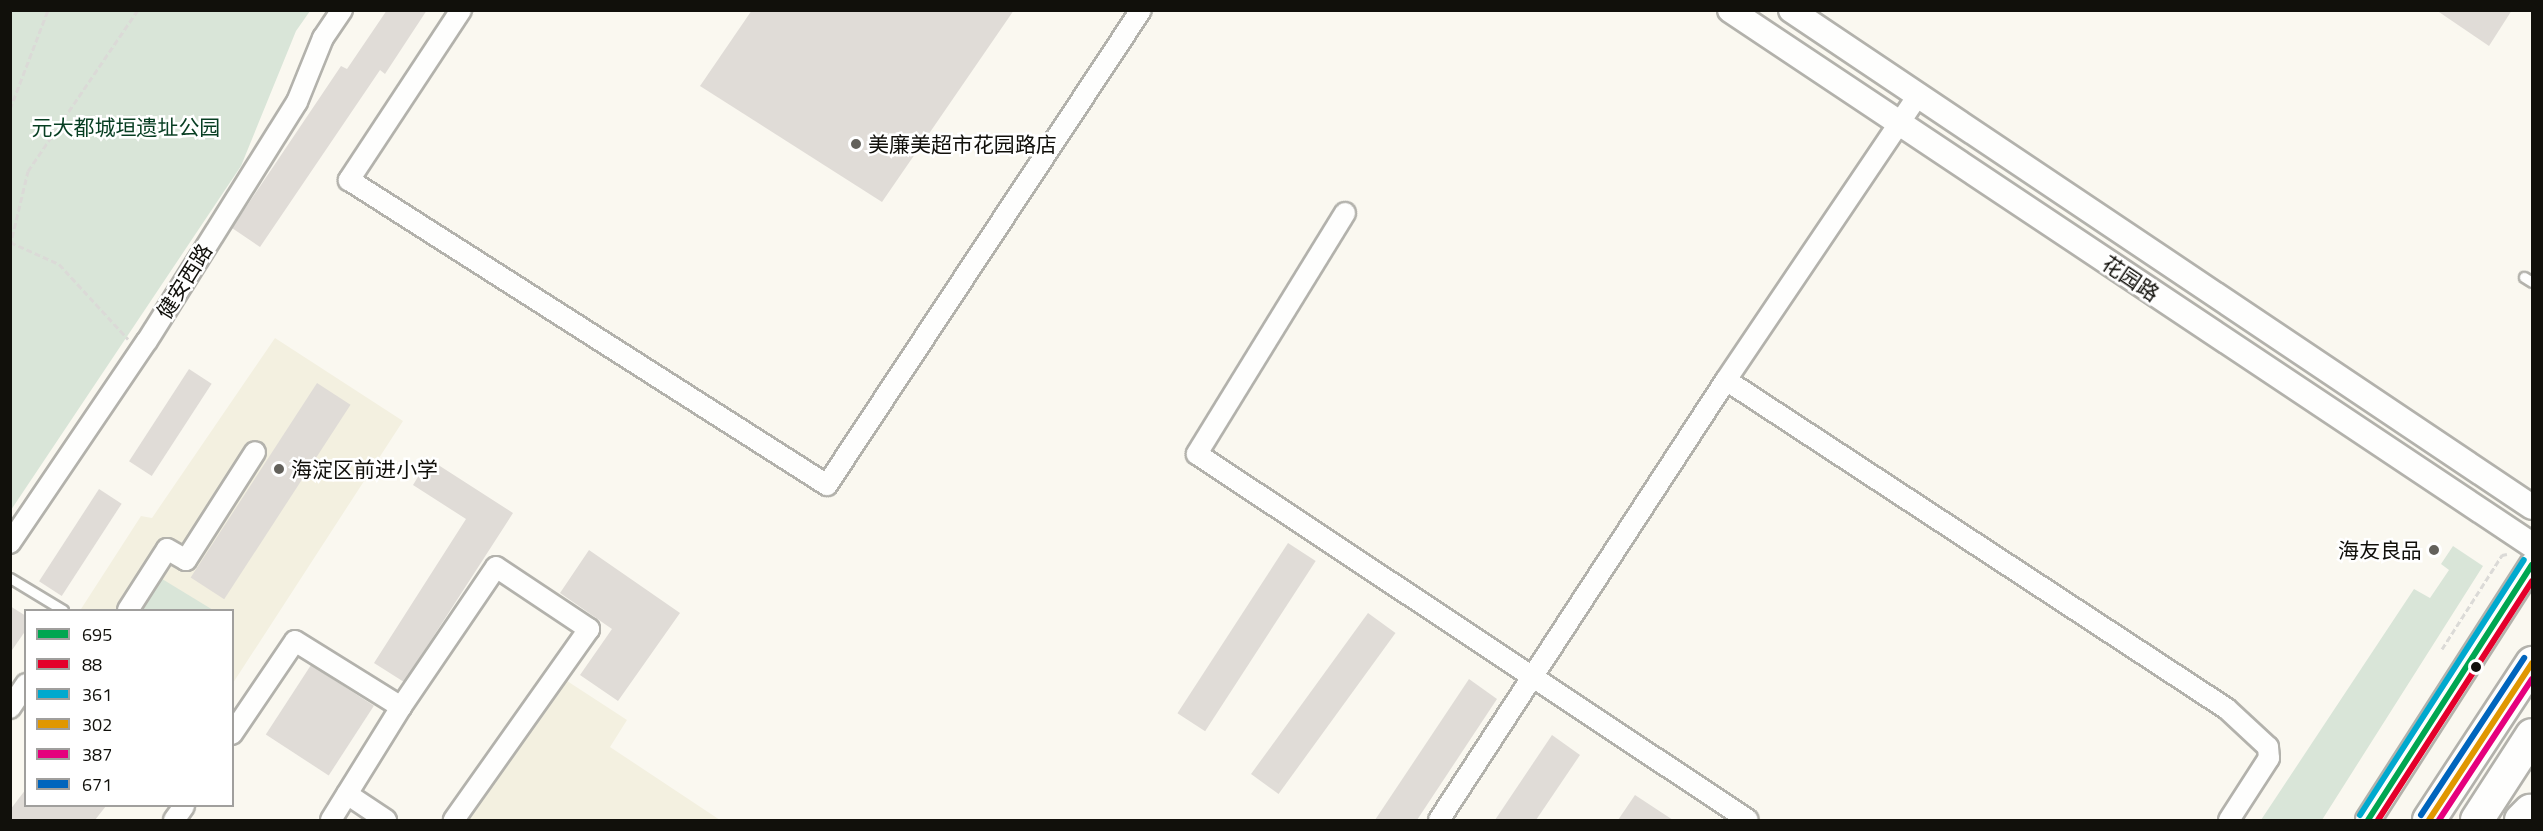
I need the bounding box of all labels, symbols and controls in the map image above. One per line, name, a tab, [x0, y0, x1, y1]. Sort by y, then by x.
park label: 元大都城垣遗址公园	[32, 114, 220, 140]
place label: 美廉美超市花园路店	[868, 131, 1057, 157]
marker: 美廉美超市花园路店	[849, 137, 863, 151]
street label: 健安西路	[151, 239, 217, 323]
street label: 花园路	[2098, 250, 2164, 306]
place label: 海淀区前进小学	[291, 456, 438, 482]
marker: 海淀区前进小学	[272, 462, 286, 476]
place label: 海友良品	[2338, 537, 2422, 563]
marker: 海友良品	[2427, 543, 2441, 557]
legend	[24, 609, 234, 807]
text: 695	[82, 621, 112, 648]
text: 88	[82, 651, 102, 678]
unlabelled marker	[2470, 661, 2482, 673]
text: 361	[82, 681, 112, 708]
text: 302	[82, 711, 112, 738]
text: 387	[82, 741, 112, 768]
text: 671	[82, 771, 112, 798]

